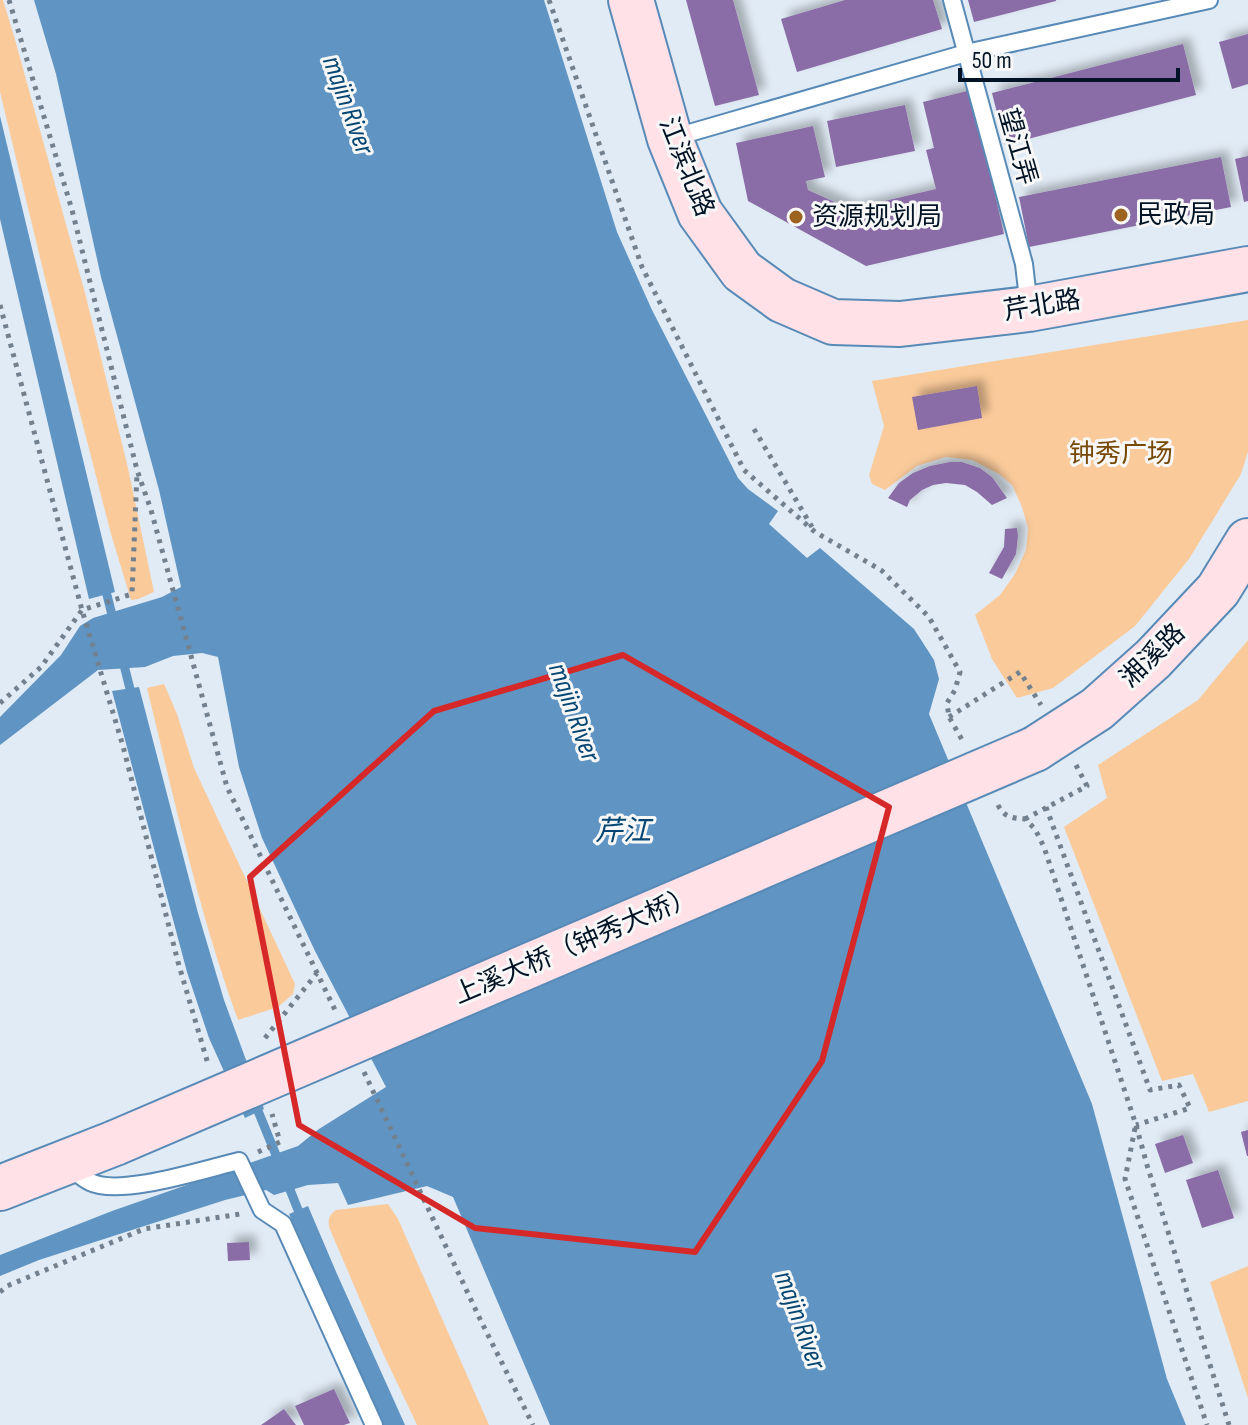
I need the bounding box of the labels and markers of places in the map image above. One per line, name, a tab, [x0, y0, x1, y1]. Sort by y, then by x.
place label: 民政局	[1137, 200, 1215, 231]
place label: 资源规划局	[812, 202, 942, 233]
marker: 民政局	[1112, 206, 1130, 224]
marker: 资源规划局	[787, 208, 805, 226]

